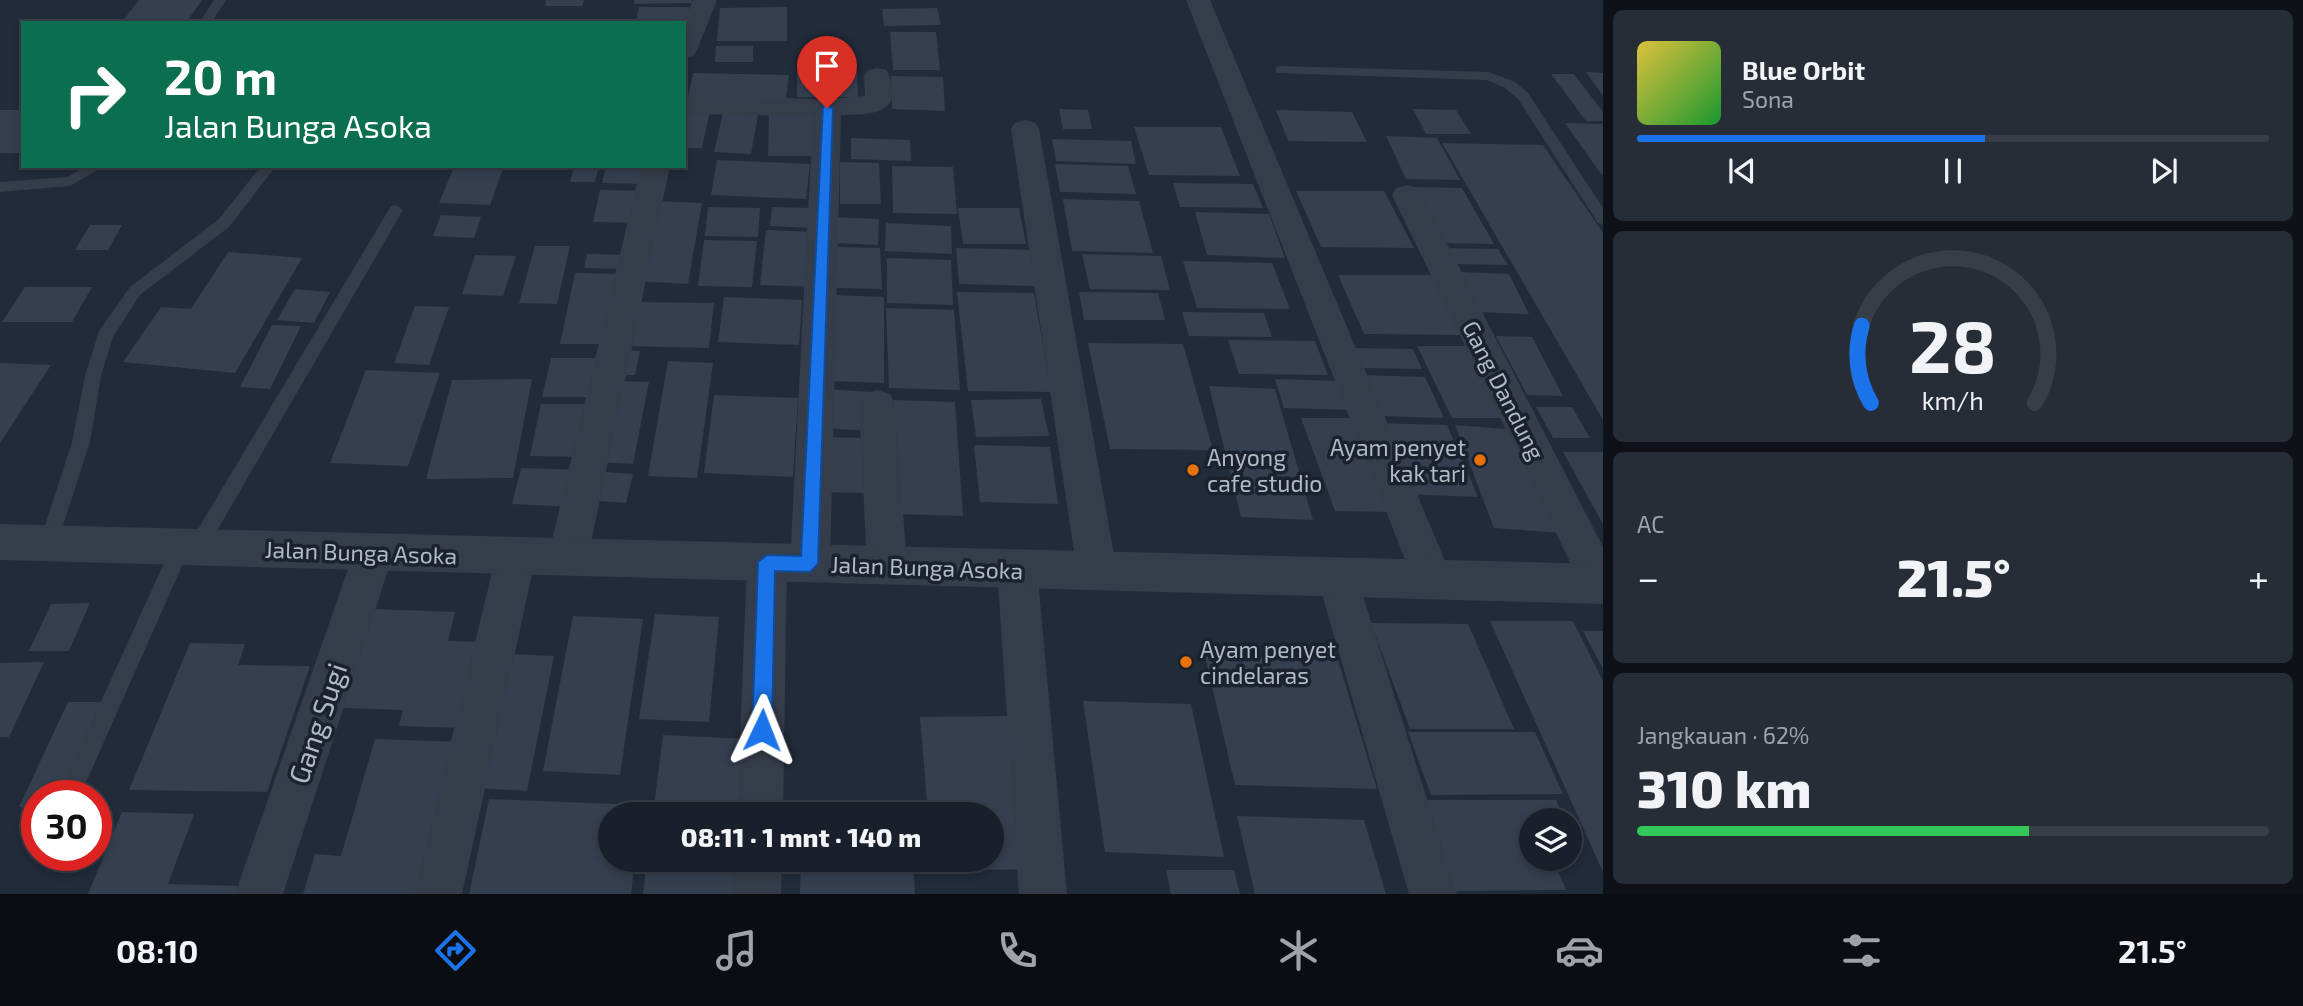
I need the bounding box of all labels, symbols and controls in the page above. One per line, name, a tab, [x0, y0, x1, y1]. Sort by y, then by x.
pin	[797, 36, 857, 108]
text: 20 m	[164, 46, 277, 105]
icon: arrive	[808, 47, 846, 85]
icon: right	[49, 49, 140, 140]
text: Blue Orbit	[1742, 54, 1865, 85]
text: Sona	[1742, 85, 1794, 113]
text: Jalan Bunga Asoka	[164, 106, 432, 144]
icon: previous	[1723, 152, 1761, 190]
icon: pause	[1934, 152, 1972, 190]
icon: next	[2145, 152, 2183, 190]
text: 28	[1909, 300, 1997, 388]
street label: Gang Dandung	[1457, 316, 1551, 464]
text: km/h	[1922, 384, 1984, 414]
place label: Ayam penyet kak tari	[1330, 433, 1466, 487]
place label: Anyong cafe studio	[1207, 443, 1322, 497]
marker: Ayam penyet kak tari	[1472, 452, 1488, 468]
marker: Anyong cafe studio	[1185, 462, 1201, 478]
text: AC	[1637, 510, 1664, 538]
street label: Jalan Bunga Asoka	[264, 535, 458, 569]
text: 21.5°	[1897, 545, 2011, 607]
street label: Jalan Bunga Asoka	[830, 550, 1024, 584]
text: −	[1637, 554, 1659, 600]
text: +	[2248, 554, 2269, 600]
place label: Ayam penyet cindelaras	[1200, 635, 1336, 689]
marker: Ayam penyet cindelaras	[1178, 654, 1194, 670]
street label: Gang Sugi	[281, 658, 353, 788]
position arrow	[725, 693, 799, 767]
text: Jangkauan · 62%	[1637, 721, 1809, 749]
text: 310 km	[1637, 756, 1811, 818]
speed limit sign: 30	[21, 780, 112, 871]
map controls	[1519, 808, 1582, 871]
button: layers	[1519, 808, 1582, 871]
text: 08:11 · 1 mnt · 140 m	[681, 821, 921, 852]
icon: directions	[431, 926, 480, 975]
icon: music	[712, 926, 761, 975]
icon: phone	[993, 926, 1042, 975]
icon: climate	[1274, 926, 1323, 975]
icon: car	[1555, 926, 1604, 975]
icon: filters	[1837, 926, 1886, 975]
text: 08:10	[116, 931, 198, 969]
text: 21.5°	[2118, 931, 2187, 969]

